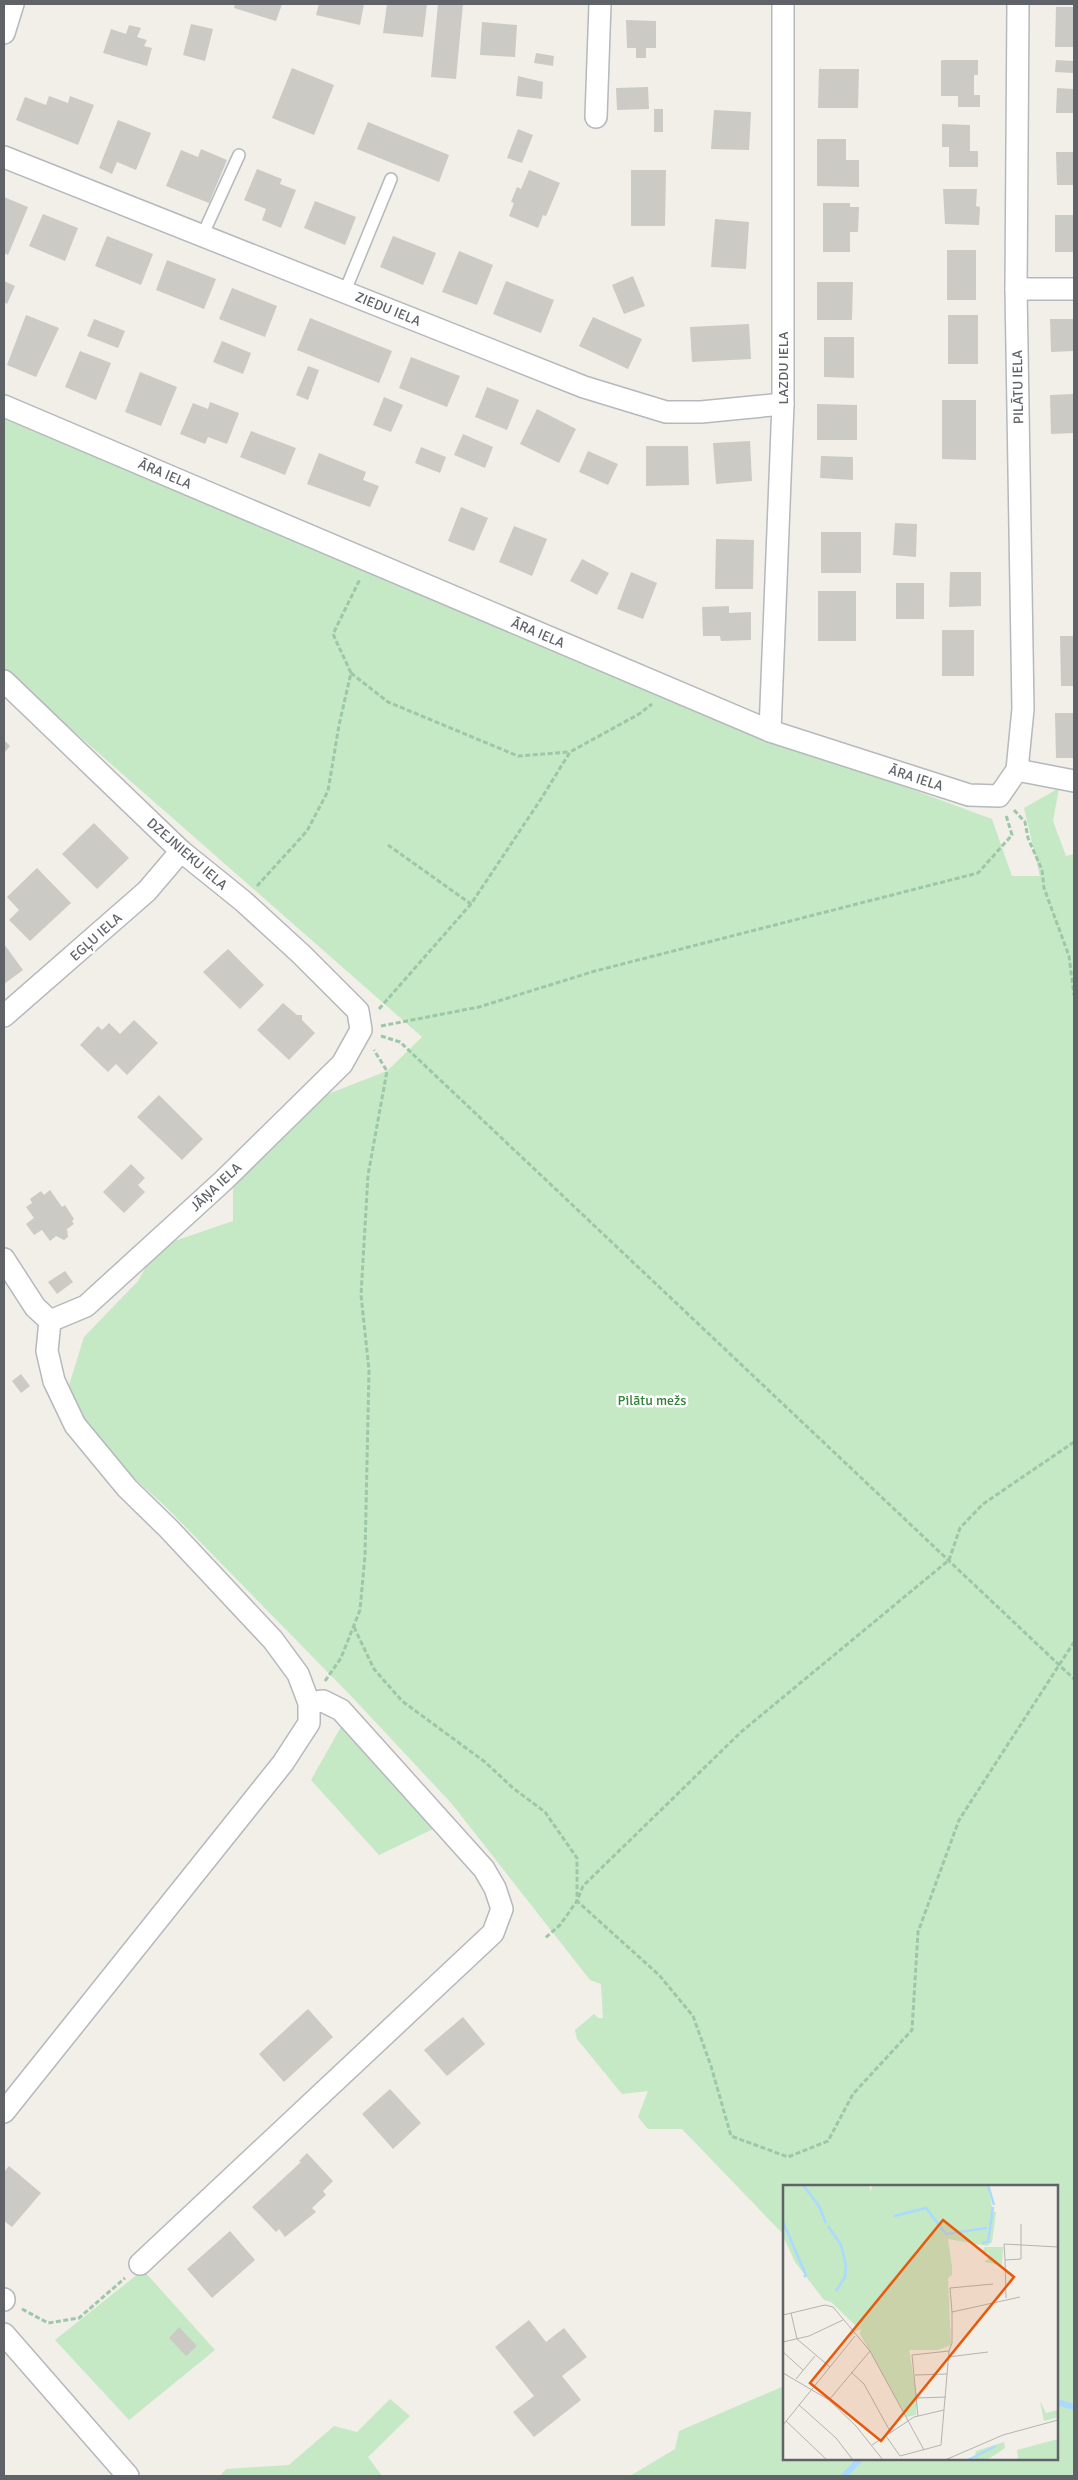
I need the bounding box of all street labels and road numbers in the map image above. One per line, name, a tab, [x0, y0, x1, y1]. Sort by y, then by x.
street label: ZIEDU IELA	[353, 288, 424, 330]
street label: LAZDU IELA	[775, 331, 792, 404]
street label: PILĀTU IELA	[1009, 349, 1027, 424]
street label: ĀRA IELA	[136, 455, 195, 493]
street label: ĀRA IELA	[509, 614, 568, 652]
street label: ĀRA IELA	[887, 761, 946, 795]
street label: DZEJNIEKU IELA	[143, 814, 231, 894]
street label: EGĻU IELA	[67, 909, 126, 965]
street label: JĀŅA IELA	[187, 1159, 245, 1215]

